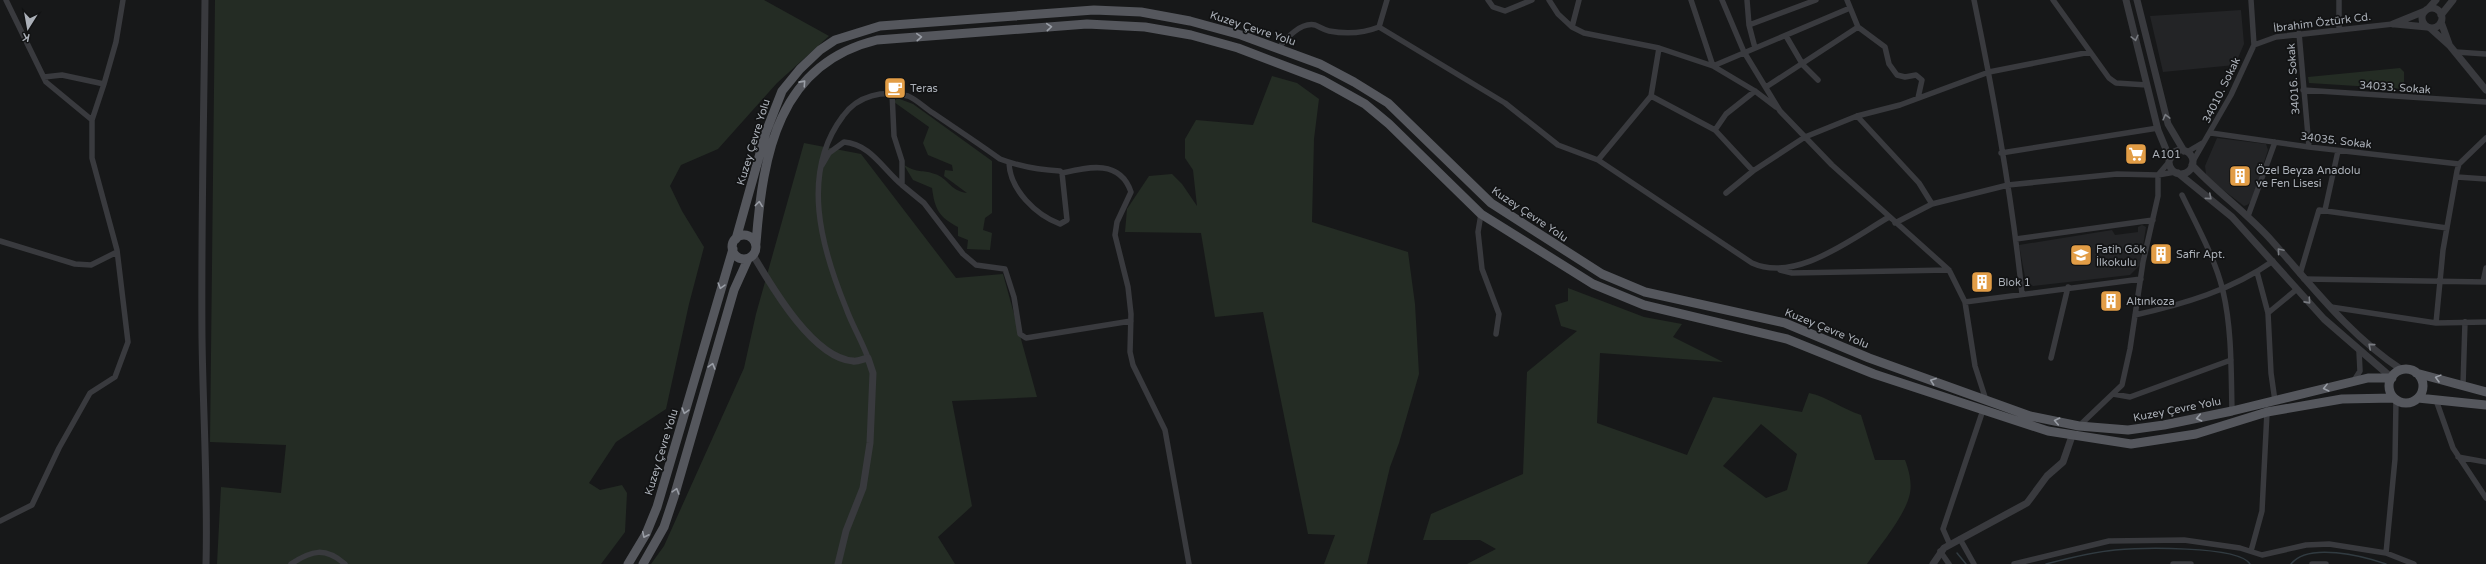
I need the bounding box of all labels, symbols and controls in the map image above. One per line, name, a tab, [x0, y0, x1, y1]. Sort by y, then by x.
north arrow	[8, 8, 48, 48]
street label: Kuzey Çevre Yolu	[1208, 8, 1297, 48]
street label: İbrahim Öztürk Cd.	[2272, 10, 2372, 35]
one-way arrow	[1046, 22, 1052, 31]
text: K	[21, 30, 31, 44]
one-way arrow	[916, 32, 922, 41]
one-way arrow	[2131, 35, 2139, 41]
street label: 34016. Sokak	[2285, 43, 2302, 115]
street label: 34010. Sokak	[2200, 55, 2243, 125]
cafe icon: Teras	[882, 75, 908, 101]
street label: 34033. Sokak	[2359, 79, 2431, 96]
one-way arrow	[798, 81, 805, 88]
place label: Teras	[910, 82, 938, 95]
street label: Kuzey Çevre Yolu	[734, 97, 773, 187]
one-way arrow	[2162, 114, 2171, 121]
street label: 34035. Sokak	[2300, 130, 2372, 151]
supermarket icon: A101	[2123, 141, 2149, 167]
place label: A101	[2152, 148, 2181, 161]
building icon: Özel Beyza Anadolu ve Fen Lisesi	[2227, 163, 2253, 189]
place label: Özel Beyza Anadolu ve Fen Lisesi	[2256, 164, 2361, 190]
street label: Kuzey Çevre Yolu	[1489, 184, 1570, 245]
one-way arrow	[2204, 193, 2211, 200]
one-way arrow	[754, 201, 763, 207]
building icon: Safir Apt.	[2148, 241, 2174, 267]
school or university icon: Fatih Gök İlkokulu	[2068, 242, 2094, 268]
place label: Fatih Gök İlkokulu	[2096, 243, 2145, 269]
place label: Safir Apt.	[2176, 248, 2225, 261]
one-way arrow	[2277, 248, 2284, 255]
building icon: Blok 1	[1969, 269, 1995, 295]
place label: Blok 1	[1998, 276, 2031, 289]
one-way arrow	[717, 283, 726, 290]
building icon: Altınkoza	[2098, 288, 2124, 314]
place label: Altınkoza	[2126, 295, 2175, 308]
one-way arrow	[2304, 296, 2311, 304]
street label: Kuzey Çevre Yolu	[1783, 306, 1871, 351]
one-way arrow	[2368, 343, 2376, 351]
one-way arrow	[707, 362, 716, 369]
one-way arrow	[2434, 374, 2441, 383]
one-way arrow	[1930, 377, 1937, 386]
one-way arrow	[2323, 384, 2329, 392]
street label: Kuzey Çevre Yolu	[2132, 395, 2222, 424]
street label: Kuzey Çevre Yolu	[642, 407, 681, 497]
one-way arrow	[681, 408, 690, 415]
one-way arrow	[2196, 413, 2202, 421]
one-way arrow	[2054, 418, 2060, 426]
one-way arrow	[671, 487, 680, 494]
one-way arrow	[642, 531, 650, 538]

